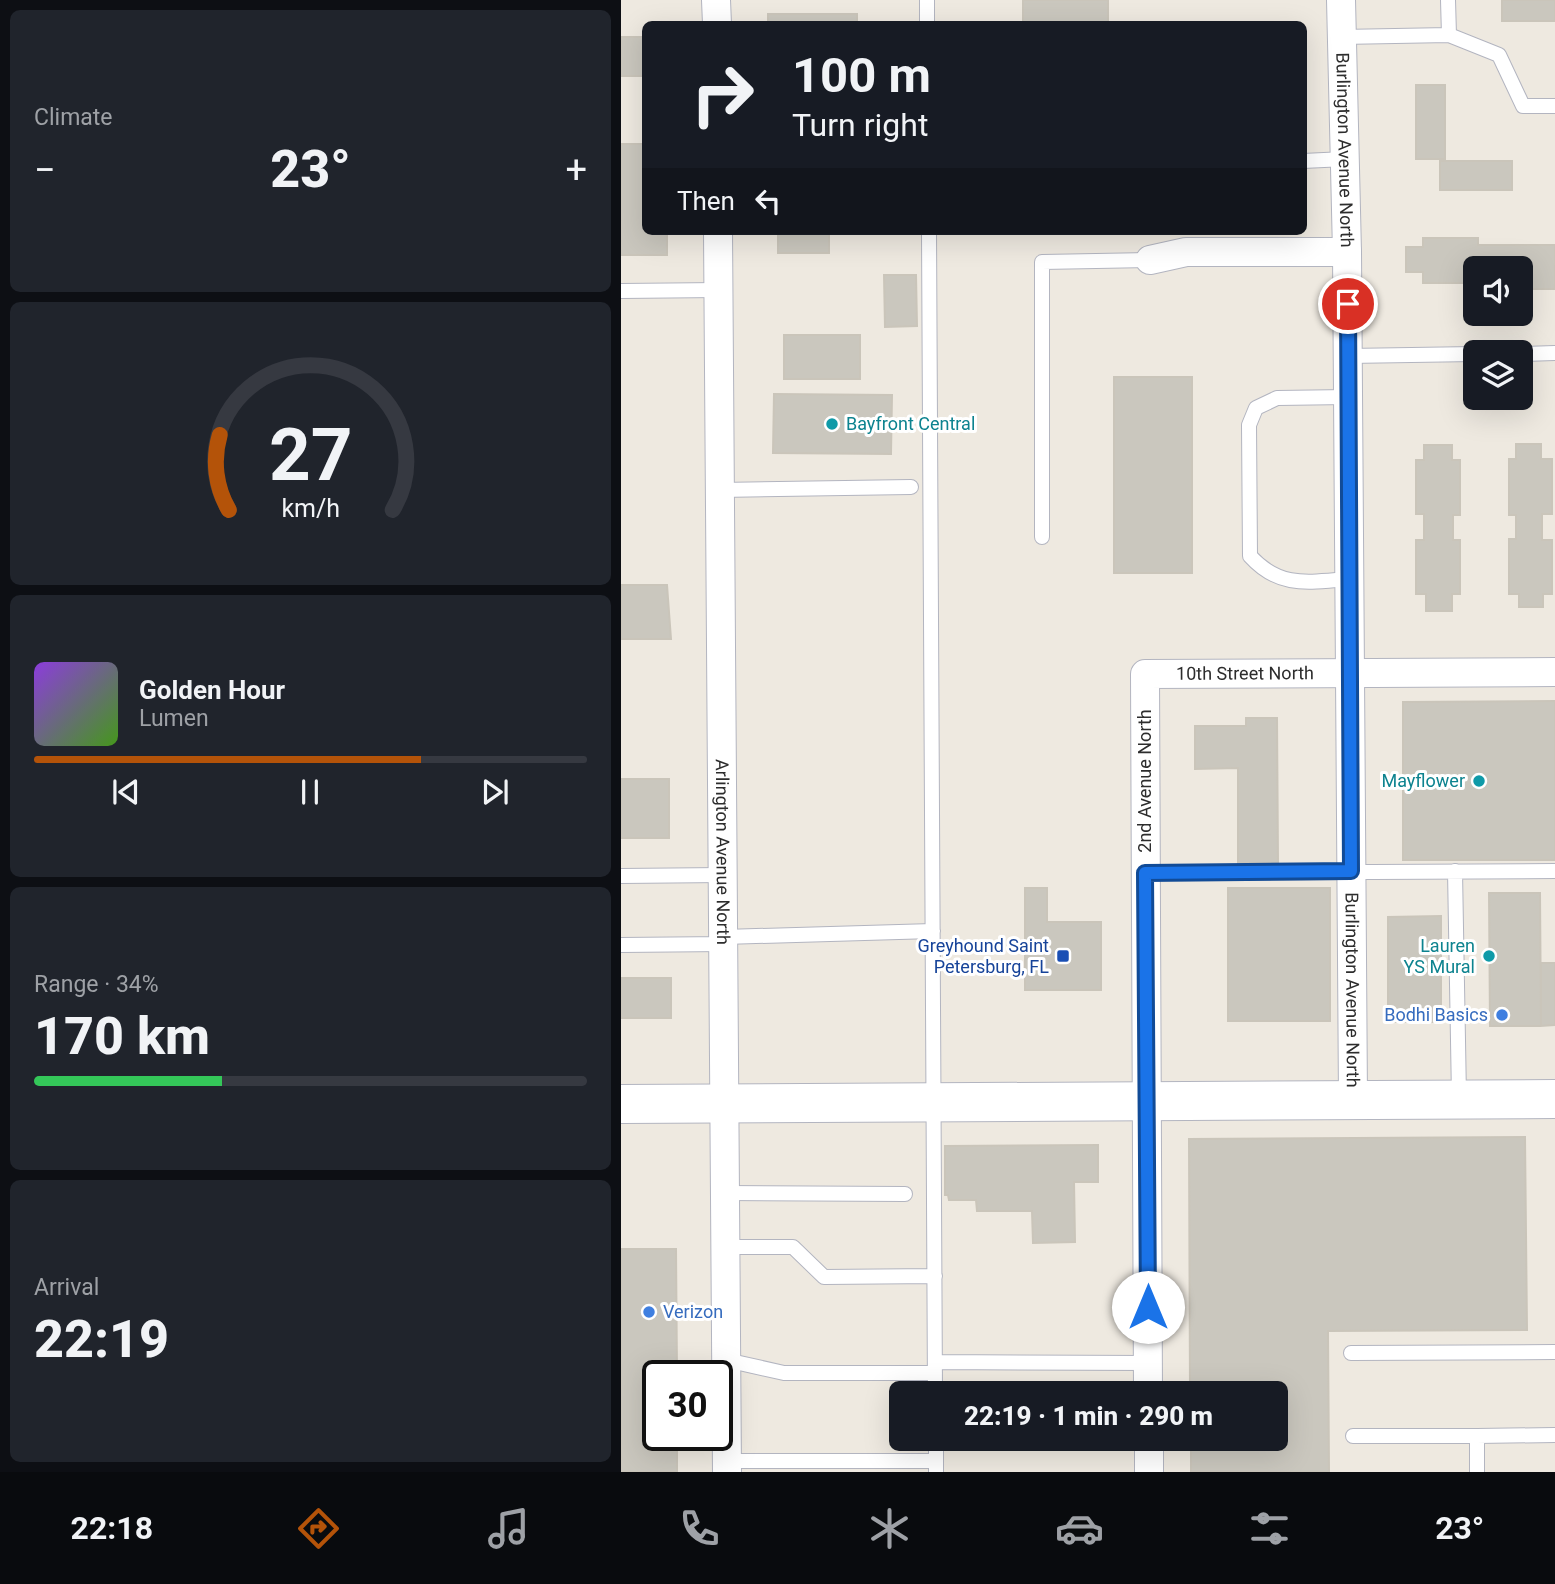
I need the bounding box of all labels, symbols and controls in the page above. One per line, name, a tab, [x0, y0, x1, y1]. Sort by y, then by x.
text: 100 m	[792, 47, 931, 104]
icon: right	[677, 49, 768, 140]
street label: Burlington Avenue North	[1332, 52, 1358, 248]
text: Climate	[34, 104, 113, 131]
text: Turn right	[792, 106, 928, 144]
text: 23°	[270, 139, 351, 200]
text: −	[34, 148, 56, 192]
text: +	[565, 148, 587, 192]
icon: left	[749, 182, 787, 220]
text: Then	[677, 186, 735, 216]
map controls	[1463, 256, 1533, 410]
button: sound	[1463, 256, 1533, 326]
pin	[1318, 274, 1378, 334]
icon: arrive	[1329, 285, 1367, 323]
button: layers	[1463, 340, 1533, 410]
text: 27	[269, 412, 352, 498]
place label: Bayfront Central	[846, 413, 975, 434]
marker: Bayfront Central	[824, 416, 840, 432]
text: km/h	[281, 493, 340, 522]
street label: 10th Street North	[1176, 662, 1314, 684]
text: Golden Hour	[139, 675, 285, 705]
text: Lumen	[139, 705, 209, 732]
street label: 2nd Avenue North	[1134, 709, 1155, 853]
street label: Arlington Avenue North	[712, 759, 734, 945]
place label: Mayflower	[1381, 770, 1465, 791]
icon: previous	[107, 773, 145, 811]
icon: pause	[291, 773, 329, 811]
icon: next	[476, 773, 514, 811]
marker: Mayflower	[1471, 773, 1487, 789]
street label: Burlington Avenue North	[1342, 892, 1364, 1088]
place label: Greyhound Saint Petersburg, FL	[918, 935, 1049, 977]
place label: Lauren YS Mural	[1404, 935, 1475, 977]
marker: Greyhound Saint Petersburg, FL	[1055, 948, 1071, 964]
marker: Lauren YS Mural	[1481, 948, 1497, 964]
text: Range · 34%	[34, 971, 159, 998]
place label: Bodhi Basics	[1384, 1004, 1488, 1025]
text: 170 km	[34, 1006, 210, 1067]
marker: Bodhi Basics	[1494, 1007, 1510, 1023]
position arrow	[1111, 1270, 1185, 1344]
text: Arrival	[34, 1274, 99, 1301]
place label: Verizon	[663, 1301, 723, 1322]
marker: Verizon	[641, 1304, 657, 1320]
text: 22:19	[34, 1309, 169, 1370]
speed limit sign: 30	[642, 1360, 733, 1451]
text: 22:19 · 1 min · 290 m	[964, 1401, 1213, 1431]
icon: directions	[294, 1504, 343, 1553]
icon: music	[484, 1504, 533, 1553]
icon: phone	[675, 1504, 724, 1553]
icon: climate	[865, 1504, 914, 1553]
icon: car	[1055, 1504, 1104, 1553]
icon: filters	[1245, 1504, 1294, 1553]
text: 22:18	[71, 1509, 153, 1547]
text: 23°	[1435, 1509, 1484, 1547]

